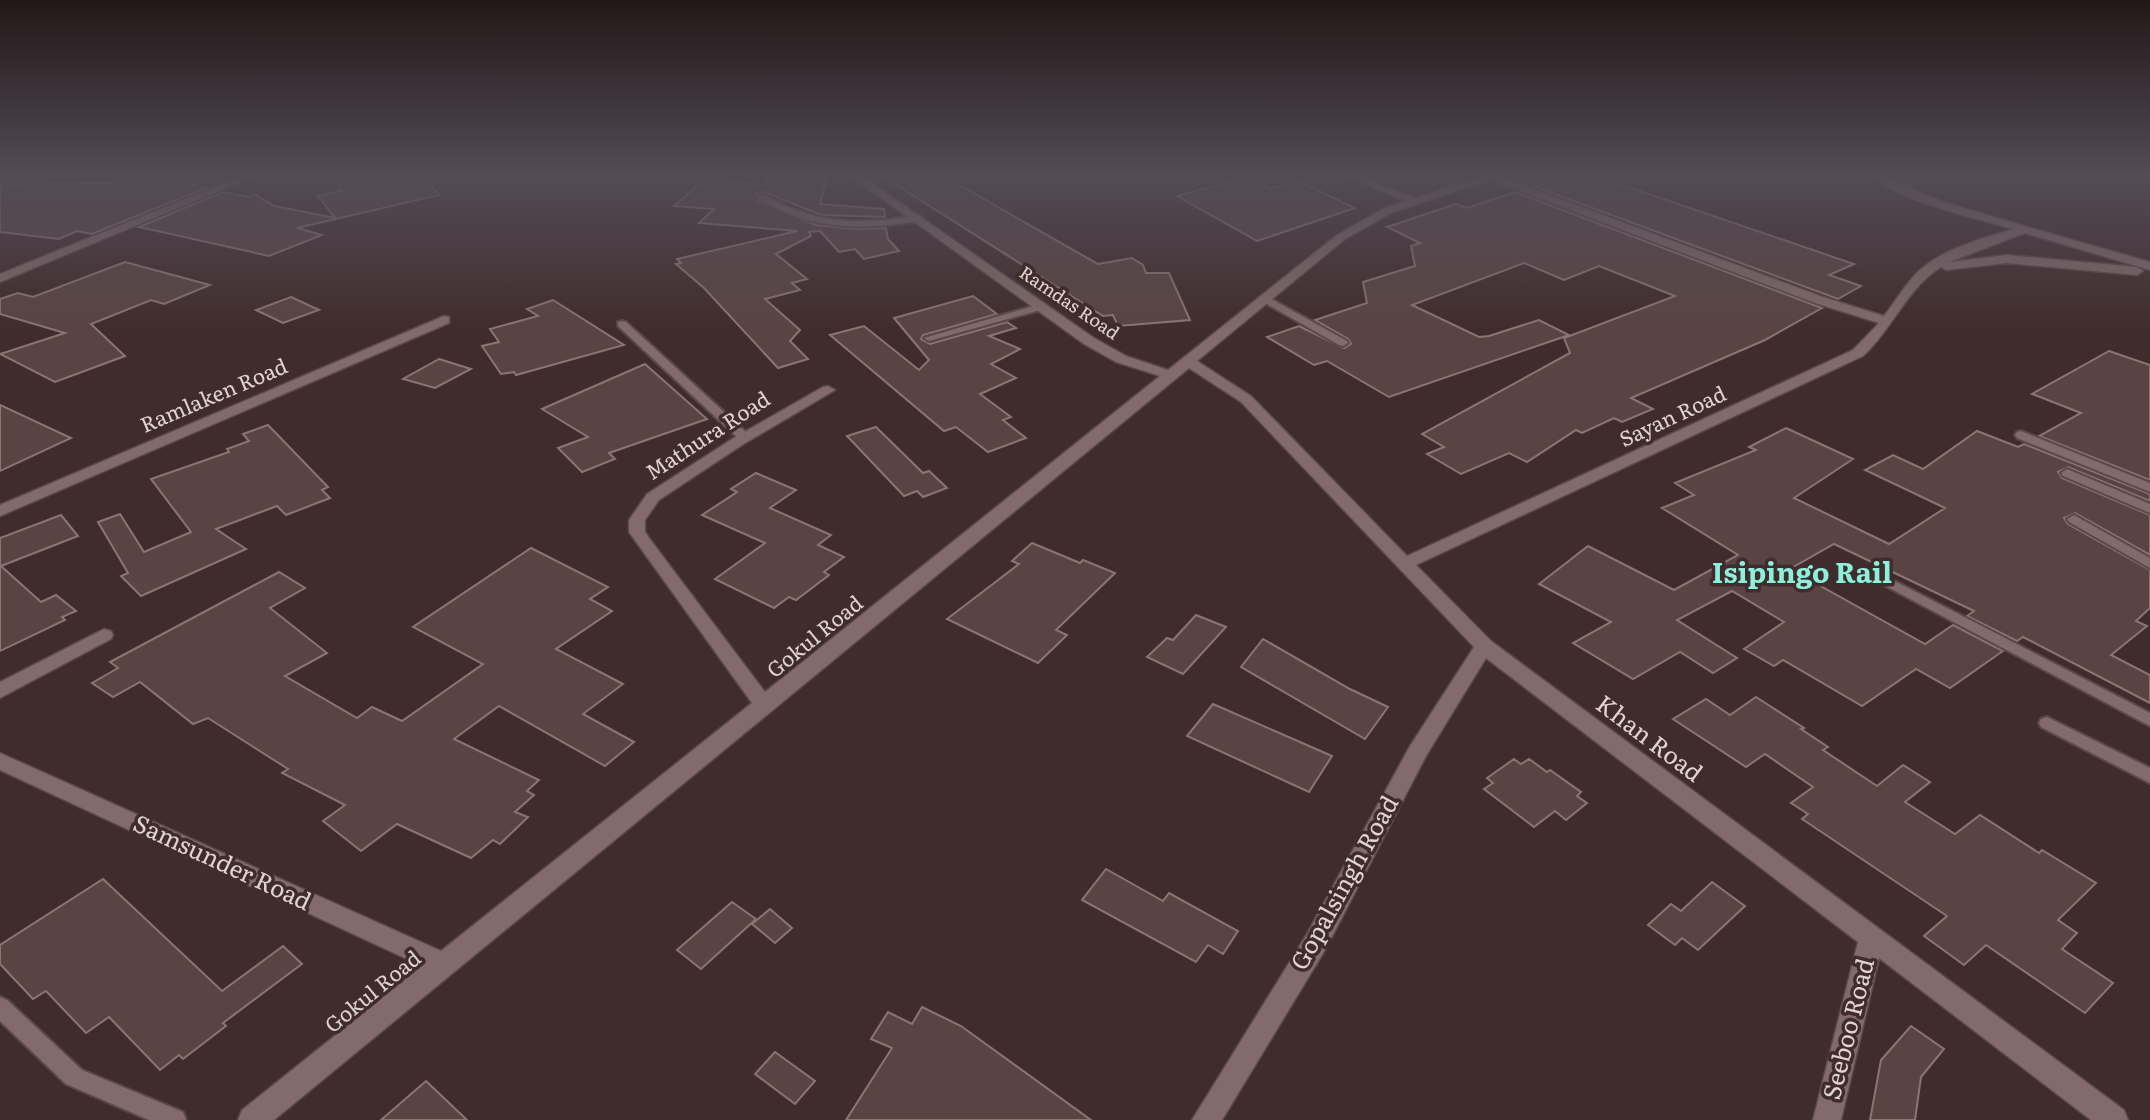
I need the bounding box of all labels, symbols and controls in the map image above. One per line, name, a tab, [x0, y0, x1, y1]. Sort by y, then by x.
street label: Ramdas Road	[1014, 258, 1125, 345]
street label: Ramlaken Road	[135, 349, 292, 439]
street label: Sayan Road	[1614, 376, 1730, 453]
street label: Mathura Road	[638, 382, 775, 486]
district label: Isipingo Rail	[1712, 550, 1892, 592]
street label: Gokul Road	[759, 586, 868, 684]
street label: Khan Road	[1590, 685, 1711, 789]
street label: Gopalsingh Road	[1280, 788, 1405, 975]
street label: Samsunder Road	[128, 804, 318, 917]
street label: Gokul Road	[317, 941, 426, 1039]
street label: Seeboo Road	[1812, 954, 1881, 1103]

